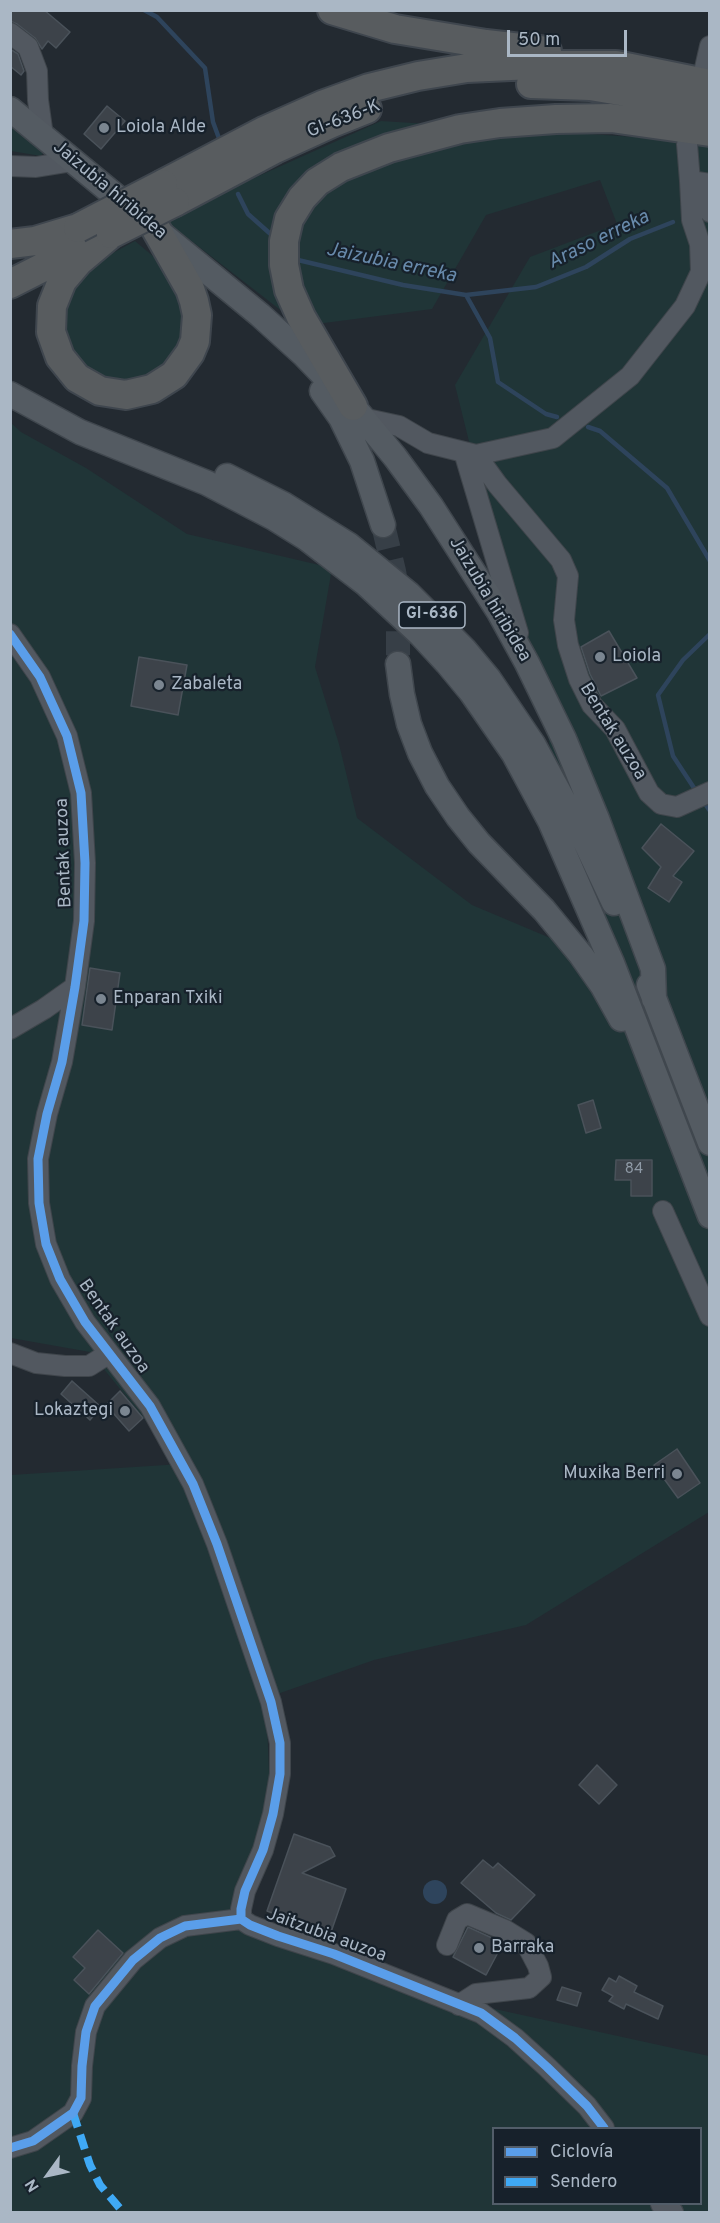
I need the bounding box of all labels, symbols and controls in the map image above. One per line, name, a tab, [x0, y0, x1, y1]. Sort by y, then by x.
scale bar	[510, 18, 630, 56]
text: 50 m	[518, 29, 560, 52]
street label: GI-636-K	[304, 96, 384, 144]
place label: Loiola Alde	[116, 117, 206, 139]
marker: Loiola Alde	[97, 121, 111, 135]
street label: Jaizubia hiribidea	[48, 137, 170, 245]
water label: Araso erreka	[544, 206, 654, 276]
water label: Jaizubia erreka	[324, 239, 458, 289]
street label: Jaizubia hiribidea	[443, 534, 535, 666]
road number: GI-636	[399, 602, 465, 628]
place label: Loiola	[612, 646, 661, 668]
marker: Loiola	[593, 650, 607, 664]
place label: Zabaleta	[171, 674, 242, 696]
marker: Zabaleta	[152, 678, 166, 692]
street label: Bentak auzoa	[574, 680, 650, 784]
street label: Bentak auzoa	[52, 798, 78, 908]
place label: Enparan Txiki	[113, 988, 222, 1010]
marker: Enparan Txiki	[94, 992, 108, 1006]
house number: 84	[625, 1161, 643, 1179]
street label: Bentak auzoa	[73, 1276, 153, 1378]
place label: Lokaztegi	[34, 1400, 113, 1422]
marker: Lokaztegi	[118, 1404, 132, 1418]
place label: Muxika Berri	[563, 1463, 665, 1485]
marker: Muxika Berri	[670, 1467, 684, 1481]
street label: Jaitzubia auzoa	[263, 1904, 389, 1968]
place label: Barraka	[491, 1937, 554, 1959]
marker: Barraka	[472, 1941, 486, 1955]
legend	[492, 2127, 702, 2205]
text: Ciclovía	[550, 2141, 613, 2164]
north arrow	[18, 2145, 78, 2205]
text: Sendero	[550, 2171, 617, 2194]
text: N	[21, 2175, 44, 2195]

